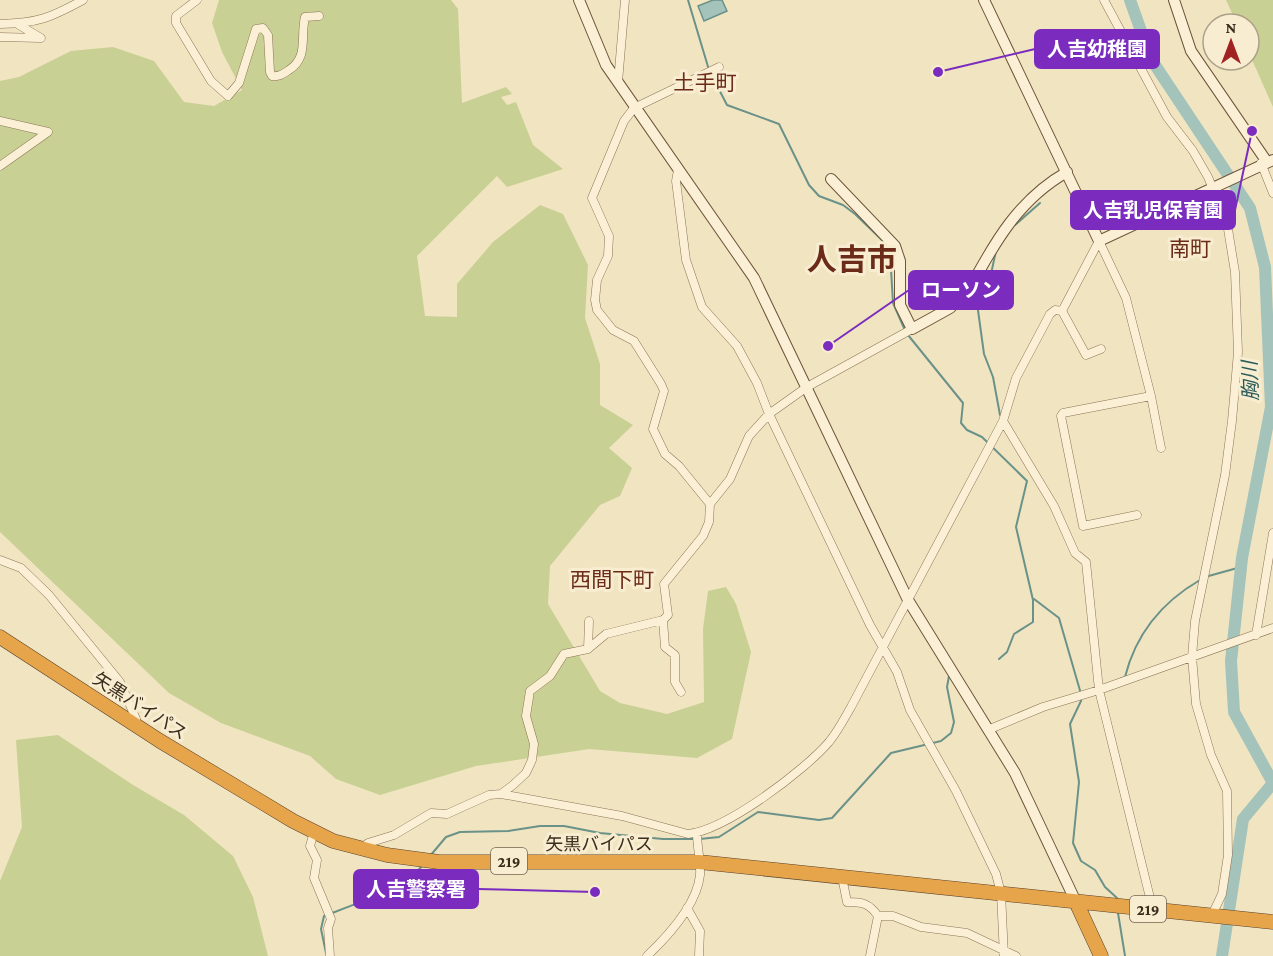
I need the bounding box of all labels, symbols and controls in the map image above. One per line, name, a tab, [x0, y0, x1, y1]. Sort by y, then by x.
north arrow	[1201, 12, 1261, 72]
text: N	[1226, 19, 1237, 36]
callout: 人吉幼稚園	[1035, 30, 1159, 68]
text: 人吉幼稚園	[1047, 38, 1147, 60]
district label: 土手町	[674, 71, 737, 95]
callout: 人吉乳児保育園	[1071, 191, 1235, 229]
text: 人吉乳児保育園	[1083, 199, 1223, 221]
district label: 南町	[1169, 237, 1211, 261]
district label: 人吉市	[807, 243, 897, 276]
callout: ローソン	[909, 271, 1013, 309]
text: ローソン	[921, 279, 1001, 301]
water label: 胸川	[1238, 359, 1262, 401]
district label: 西間下町	[570, 568, 654, 592]
street label: 矢黒バイパス	[89, 668, 191, 744]
street label: 矢黒バイパス	[545, 834, 653, 854]
road number: 219	[491, 848, 527, 874]
callout: 人吉警察署	[354, 870, 478, 908]
text: 人吉警察署	[366, 878, 466, 900]
road number: 219	[1130, 896, 1166, 922]

